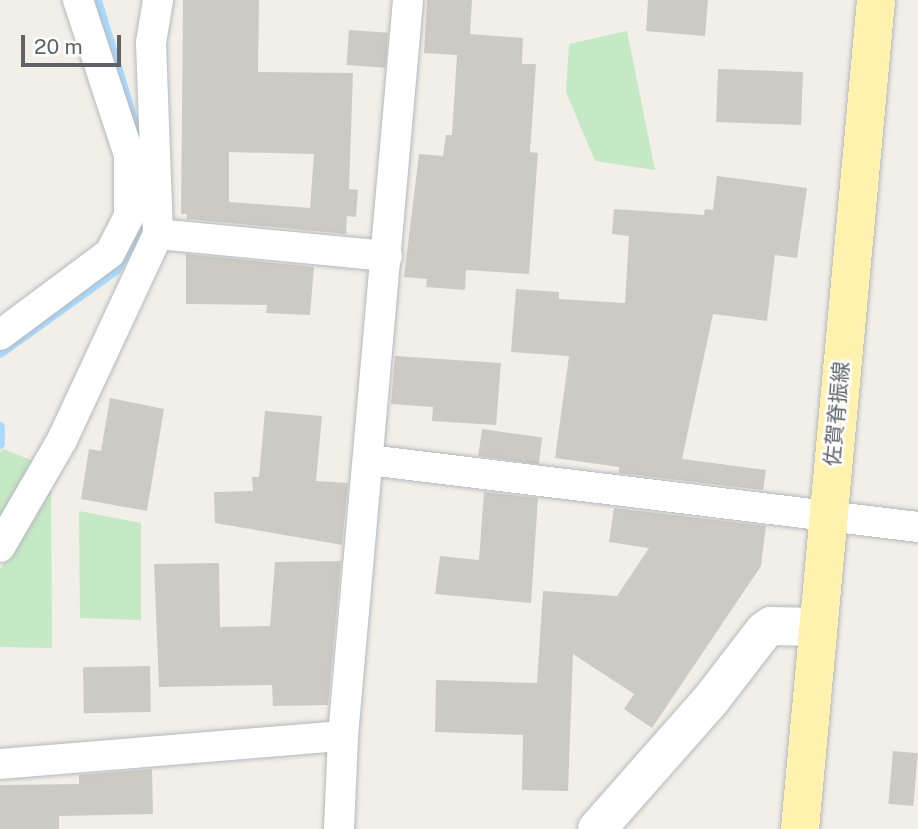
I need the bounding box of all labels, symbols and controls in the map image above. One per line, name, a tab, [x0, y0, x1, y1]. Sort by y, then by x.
scale bar	[24, 21, 124, 65]
text: 20 m	[34, 34, 83, 59]
street label: 佐賀脊振線	[820, 361, 854, 467]

